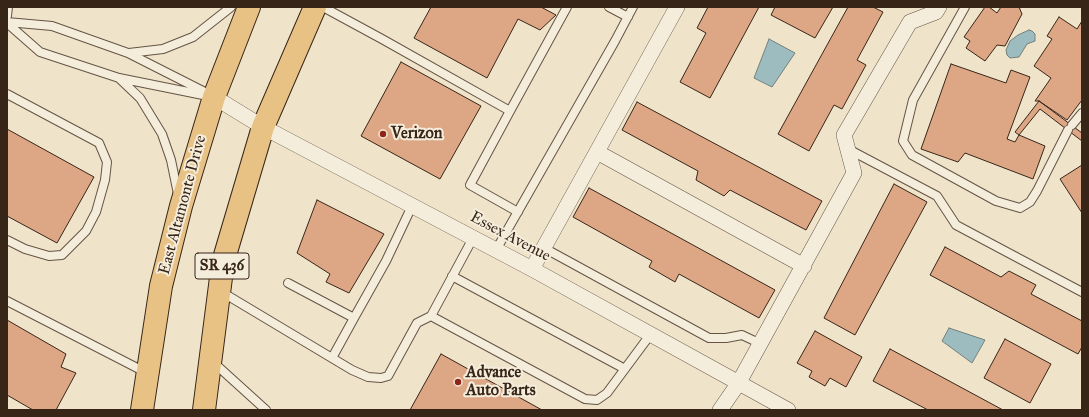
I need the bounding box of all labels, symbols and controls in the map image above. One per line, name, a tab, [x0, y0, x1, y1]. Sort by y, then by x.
place label: Verizon	[391, 124, 442, 144]
marker: Verizon	[378, 129, 388, 139]
street label: East Altamonte Drive	[155, 133, 211, 277]
street label: Essex Avenue	[466, 208, 554, 266]
road number: SR 436	[195, 253, 249, 279]
place label: Advance Auto Parts	[466, 363, 536, 401]
marker: Advance Auto Parts	[453, 377, 463, 387]

